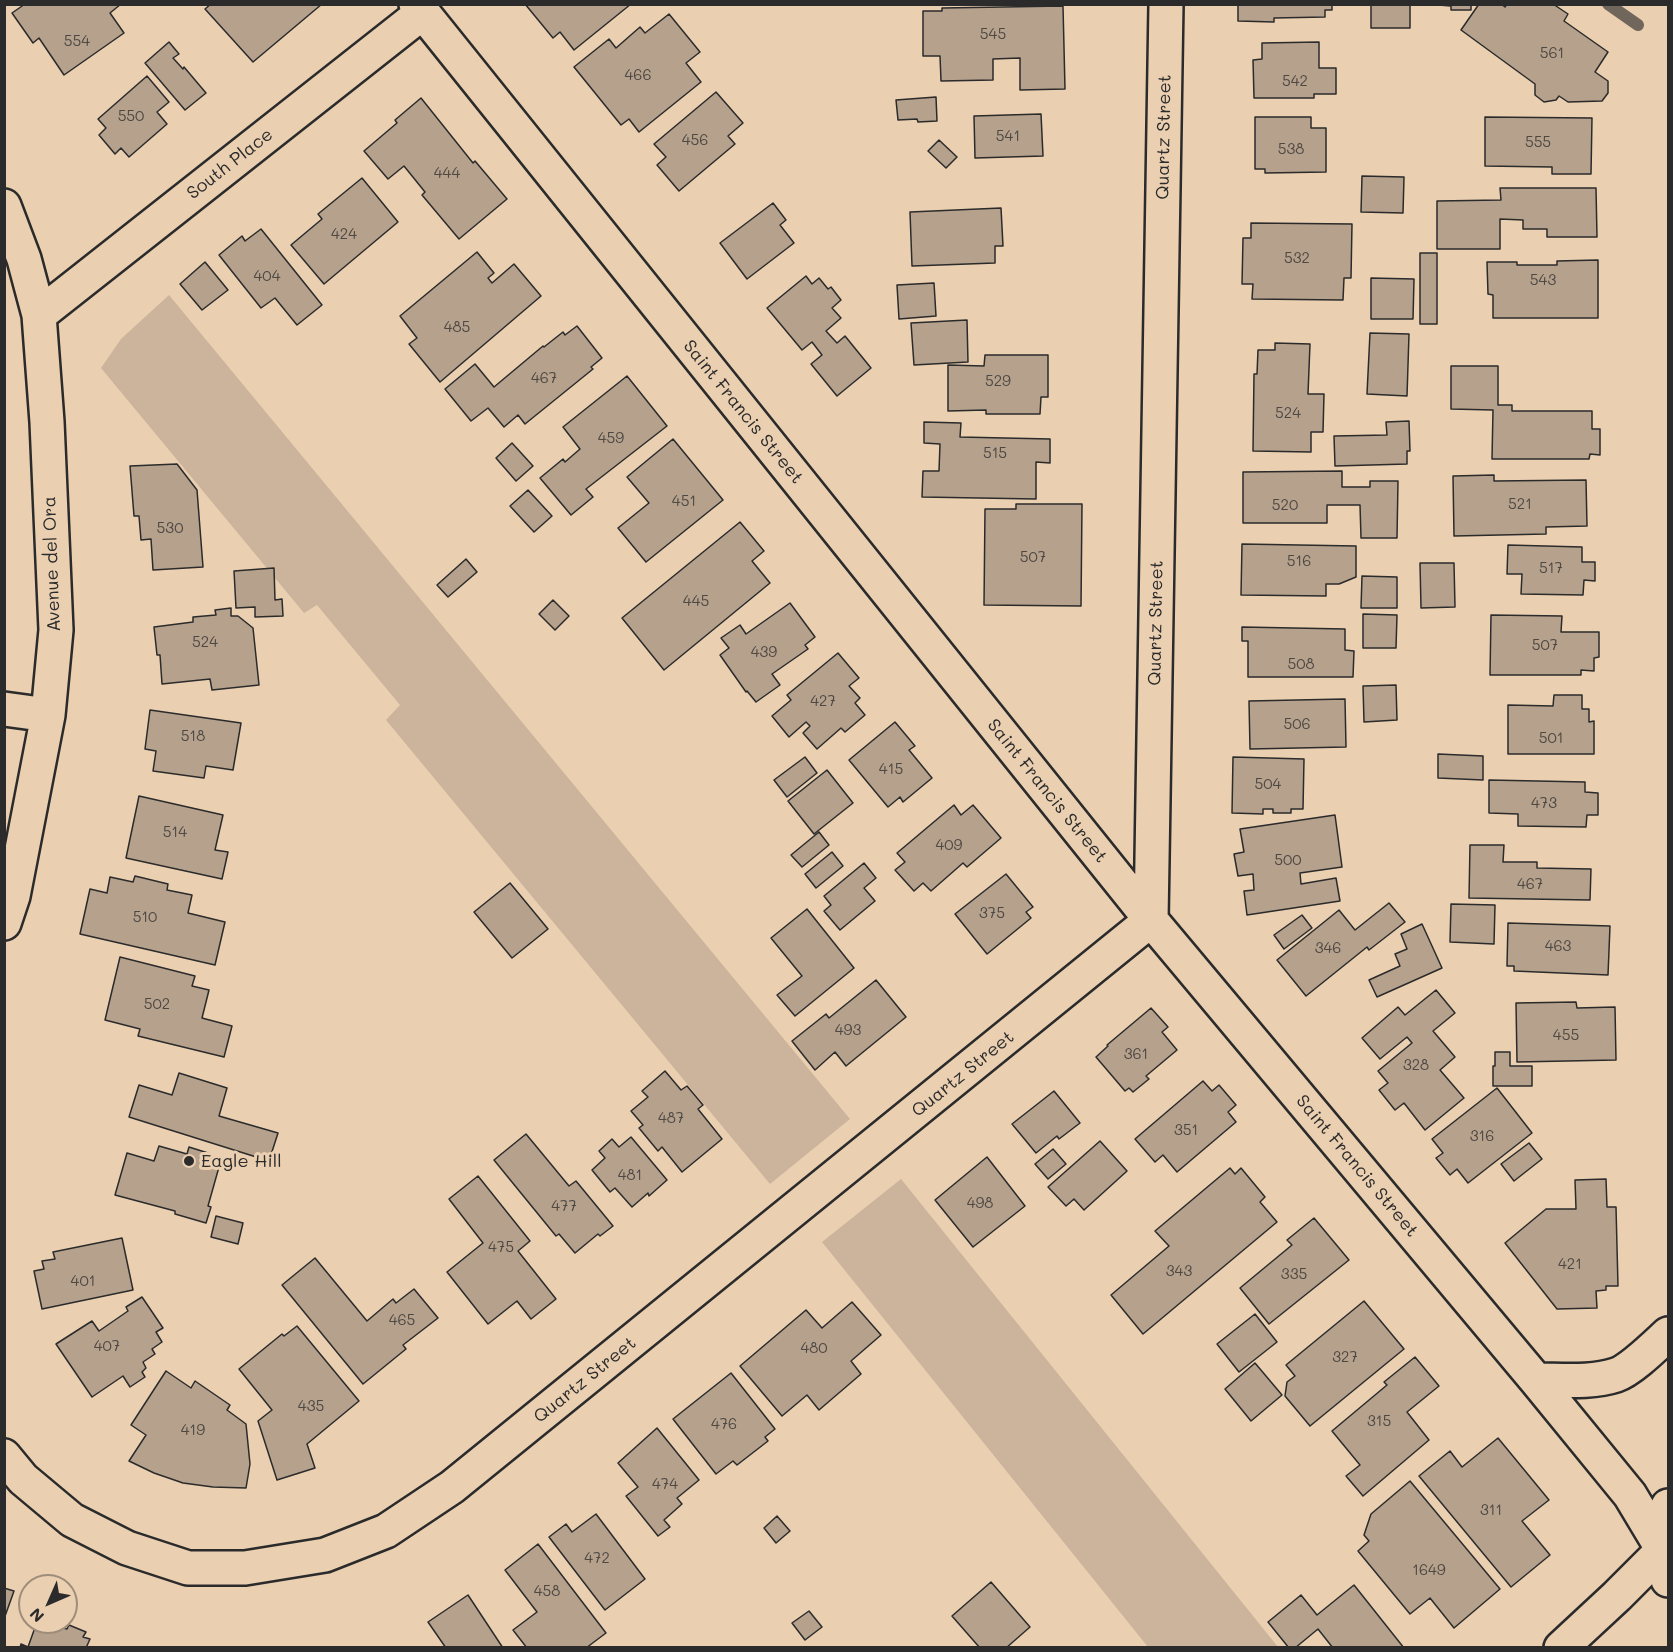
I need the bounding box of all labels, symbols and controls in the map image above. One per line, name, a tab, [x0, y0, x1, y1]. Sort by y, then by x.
house number: 545	[980, 25, 1006, 43]
house number: 554	[64, 32, 90, 50]
house number: 561	[1540, 44, 1564, 62]
house number: 466	[625, 66, 651, 84]
house number: 542	[1282, 72, 1308, 90]
street label: Quartz Street	[1152, 74, 1176, 200]
house number: 550	[118, 107, 144, 125]
street label: South Place	[183, 124, 277, 204]
house number: 541	[996, 127, 1020, 145]
house number: 456	[682, 131, 708, 149]
house number: 555	[1525, 133, 1551, 151]
house number: 538	[1278, 140, 1304, 158]
house number: 444	[434, 164, 460, 182]
house number: 424	[331, 225, 357, 243]
house number: 532	[1284, 249, 1310, 267]
house number: 404	[254, 267, 280, 285]
house number: 543	[1530, 271, 1556, 289]
house number: 485	[444, 318, 470, 336]
street label: Saint Francis Street	[678, 336, 808, 488]
house number: 467	[531, 369, 557, 387]
house number: 529	[985, 372, 1011, 390]
house number: 524	[1275, 404, 1301, 422]
house number: 459	[598, 429, 624, 447]
house number: 515	[983, 444, 1007, 462]
house number: 451	[672, 492, 696, 510]
house number: 521	[1508, 495, 1532, 513]
street label: Avenue del Ora	[39, 496, 65, 632]
house number: 520	[1272, 496, 1298, 514]
house number: 530	[157, 519, 183, 537]
house number: 507	[1020, 548, 1046, 566]
house number: 516	[1287, 552, 1311, 570]
house number: 517	[1539, 559, 1563, 577]
street label: Quartz Street	[1144, 560, 1168, 686]
house number: 445	[683, 592, 709, 610]
house number: 524	[192, 633, 218, 651]
house number: 507	[1532, 636, 1558, 654]
house number: 439	[751, 643, 777, 661]
house number: 508	[1287, 655, 1315, 673]
house number: 427	[810, 692, 836, 710]
street label: Saint Francis Street	[982, 715, 1112, 867]
house number: 506	[1283, 715, 1311, 733]
house number: 518	[181, 727, 205, 745]
house number: 501	[1539, 729, 1563, 747]
house number: 415	[879, 760, 903, 778]
house number: 504	[1255, 775, 1281, 793]
house number: 473	[1531, 794, 1557, 812]
house number: 514	[163, 823, 187, 841]
house number: 409	[936, 836, 962, 854]
house number: 500	[1274, 851, 1302, 869]
house number: 467	[1517, 875, 1543, 893]
house number: 375	[979, 904, 1005, 922]
house number: 510	[133, 908, 157, 926]
house number: 463	[1545, 937, 1571, 955]
house number: 346	[1315, 939, 1341, 957]
house number: 502	[144, 995, 170, 1013]
house number: 493	[835, 1021, 861, 1039]
street label: Quartz Street	[908, 1026, 1018, 1122]
house number: 455	[1553, 1026, 1579, 1044]
house number: 361	[1124, 1045, 1148, 1063]
house number: 328	[1403, 1056, 1429, 1074]
street label: Saint Francis Street	[1291, 1091, 1423, 1241]
house number: 487	[658, 1109, 684, 1127]
house number: 351	[1174, 1121, 1198, 1139]
house number: 316	[1470, 1127, 1494, 1145]
place label: Eagle Hill	[201, 1150, 282, 1172]
marker: Eagle Hill	[182, 1154, 196, 1168]
house number: 481	[618, 1166, 642, 1184]
house number: 498	[967, 1194, 993, 1212]
house number: 477	[551, 1197, 577, 1215]
house number: 475	[488, 1238, 514, 1256]
house number: 421	[1558, 1255, 1582, 1273]
house number: 343	[1166, 1262, 1192, 1280]
house number: 335	[1281, 1265, 1307, 1283]
house number: 401	[71, 1272, 95, 1290]
house number: 465	[389, 1311, 415, 1329]
street label: Quartz Street	[530, 1332, 640, 1428]
house number: 407	[94, 1337, 120, 1355]
house number: 480	[800, 1339, 828, 1357]
house number: 327	[1332, 1348, 1358, 1366]
house number: 435	[298, 1397, 324, 1415]
house number: 315	[1367, 1412, 1391, 1430]
house number: 476	[711, 1415, 737, 1433]
house number: 419	[181, 1421, 205, 1439]
house number: 474	[652, 1475, 678, 1493]
house number: 311	[1480, 1501, 1502, 1519]
house number: 472	[584, 1549, 610, 1567]
house number: 1649	[1412, 1561, 1446, 1579]
north arrow	[18, 1574, 78, 1634]
house number: 458	[534, 1582, 560, 1600]
text: N	[25, 1604, 48, 1627]

